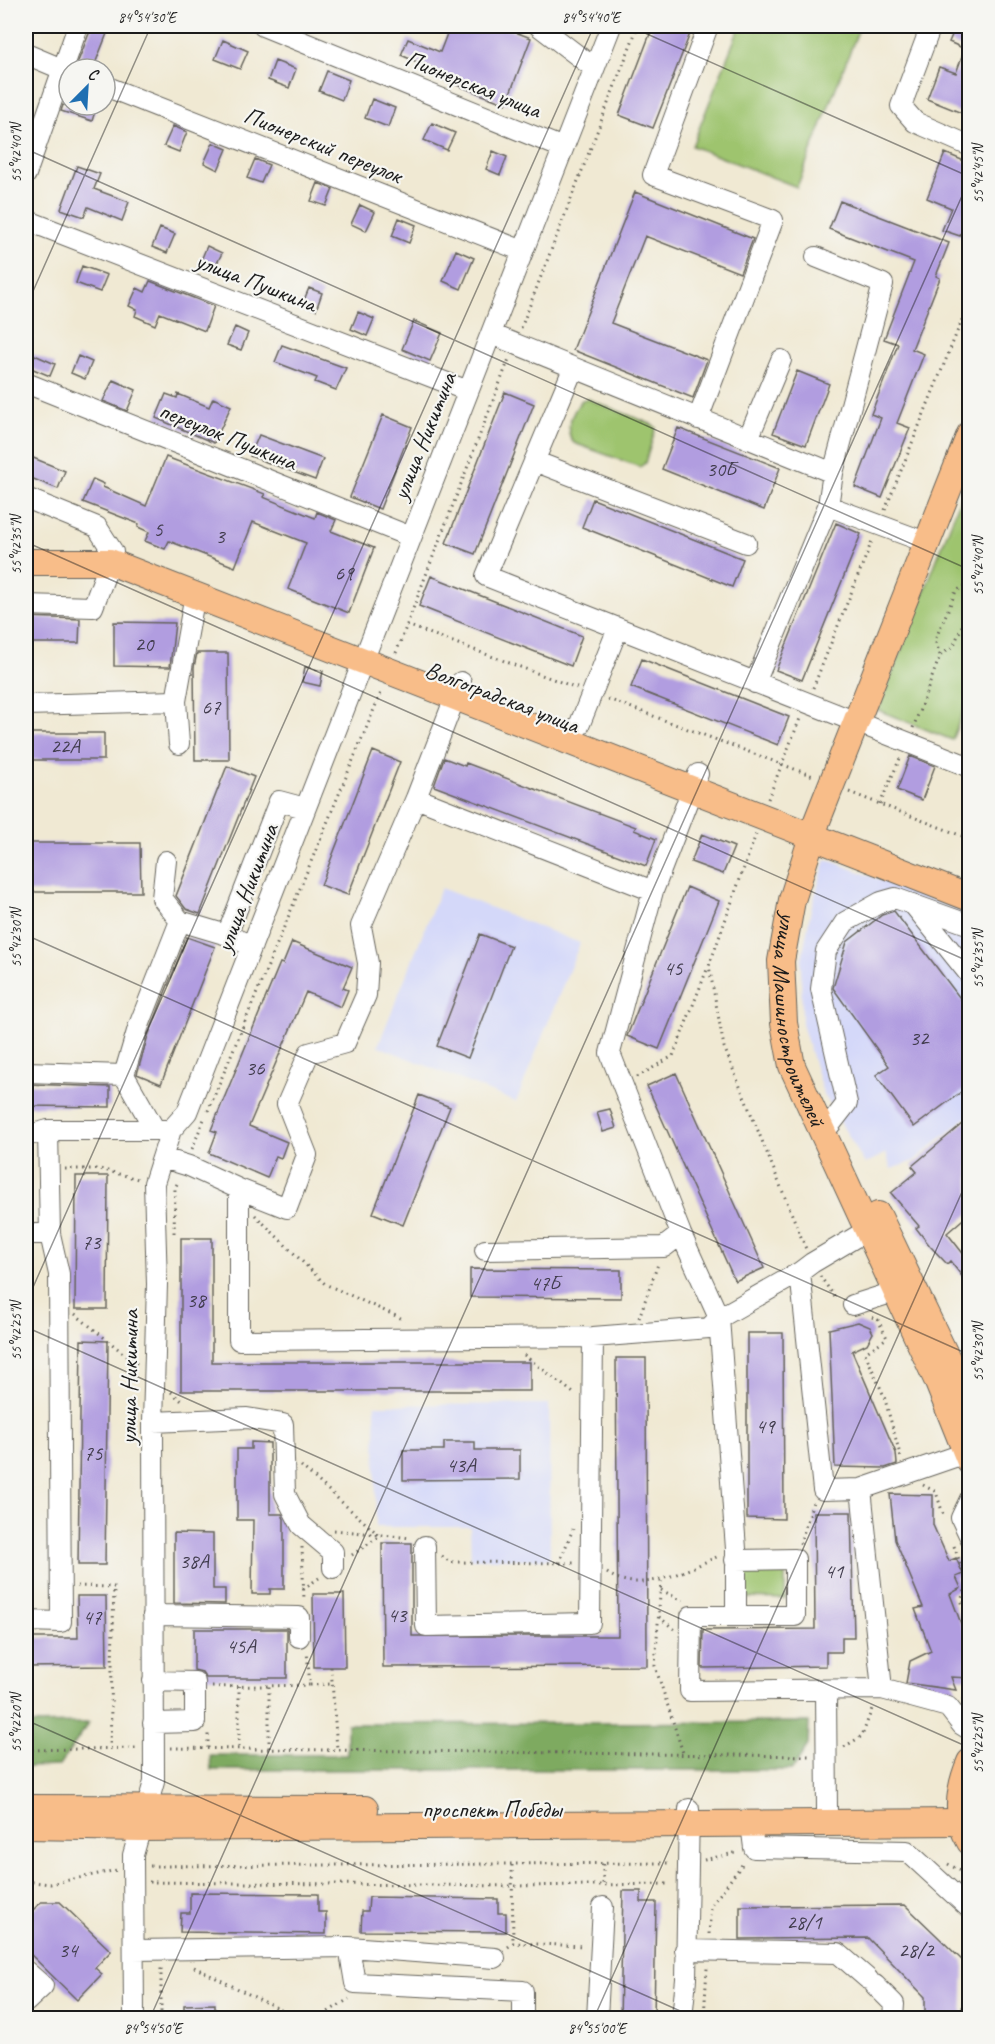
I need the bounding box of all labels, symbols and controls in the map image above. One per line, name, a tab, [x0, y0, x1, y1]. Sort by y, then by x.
text: 84°54'30"E	[118, 8, 178, 27]
text: 84°54'40"E	[562, 8, 622, 27]
street label: Пионерская улица	[401, 43, 546, 125]
north arrow	[57, 57, 117, 117]
text: С	[85, 63, 102, 86]
street label: Пионерский переулок	[240, 100, 408, 191]
text: 55°42'40"N	[7, 120, 26, 183]
text: 55°42'45"N	[969, 141, 988, 204]
street label: улица Пушкина	[190, 245, 322, 319]
street label: улица Никитина	[384, 367, 464, 506]
street label: переулок Пушкина	[155, 395, 303, 478]
house number: 30Б	[706, 456, 739, 482]
text: 55°42'35"N	[7, 512, 26, 575]
house number: 5	[153, 516, 164, 542]
house number: 3	[215, 523, 226, 549]
text: 55°42'40"N	[969, 533, 988, 596]
house number: 69	[335, 560, 355, 586]
house number: 20	[135, 631, 155, 657]
street label: Волгоградская улица	[421, 654, 584, 741]
house number: 67	[202, 694, 222, 720]
house number: 22А	[50, 733, 81, 759]
street label: улица Никитина	[208, 818, 286, 958]
text: 55°42'30"N	[7, 905, 26, 968]
street label: улица Машиностроителей	[766, 908, 834, 1133]
text: 55°42'35"N	[969, 926, 988, 989]
house number: 45	[664, 955, 684, 981]
house number: 32	[910, 1025, 930, 1051]
house number: 36	[246, 1055, 265, 1081]
house number: 73	[82, 1229, 102, 1255]
house number: 47Б	[530, 1270, 563, 1296]
house number: 38	[187, 1287, 208, 1313]
text: 55°42'25"N	[7, 1298, 26, 1361]
street label: улица Никитина	[113, 1308, 145, 1447]
text: 55°42'30"N	[969, 1319, 988, 1382]
house number: 49	[756, 1413, 776, 1439]
house number: 75	[84, 1440, 104, 1466]
house number: 43А	[446, 1452, 477, 1478]
house number: 38А	[179, 1548, 210, 1574]
house number: 41	[825, 1558, 845, 1584]
house number: 43	[388, 1602, 408, 1628]
house number: 47	[83, 1604, 103, 1630]
house number: 45А	[226, 1633, 257, 1659]
text: 55°42'20"N	[7, 1690, 26, 1753]
text: 55°42'25"N	[969, 1711, 988, 1774]
street label: проспект Победы	[422, 1794, 564, 1824]
house number: 28/1	[786, 1909, 823, 1935]
house number: 34	[59, 1937, 80, 1963]
house number: 28/2	[898, 1937, 935, 1963]
text: 84°54'50"E	[124, 2019, 184, 2038]
text: 84°55'00"E	[568, 2019, 628, 2038]

